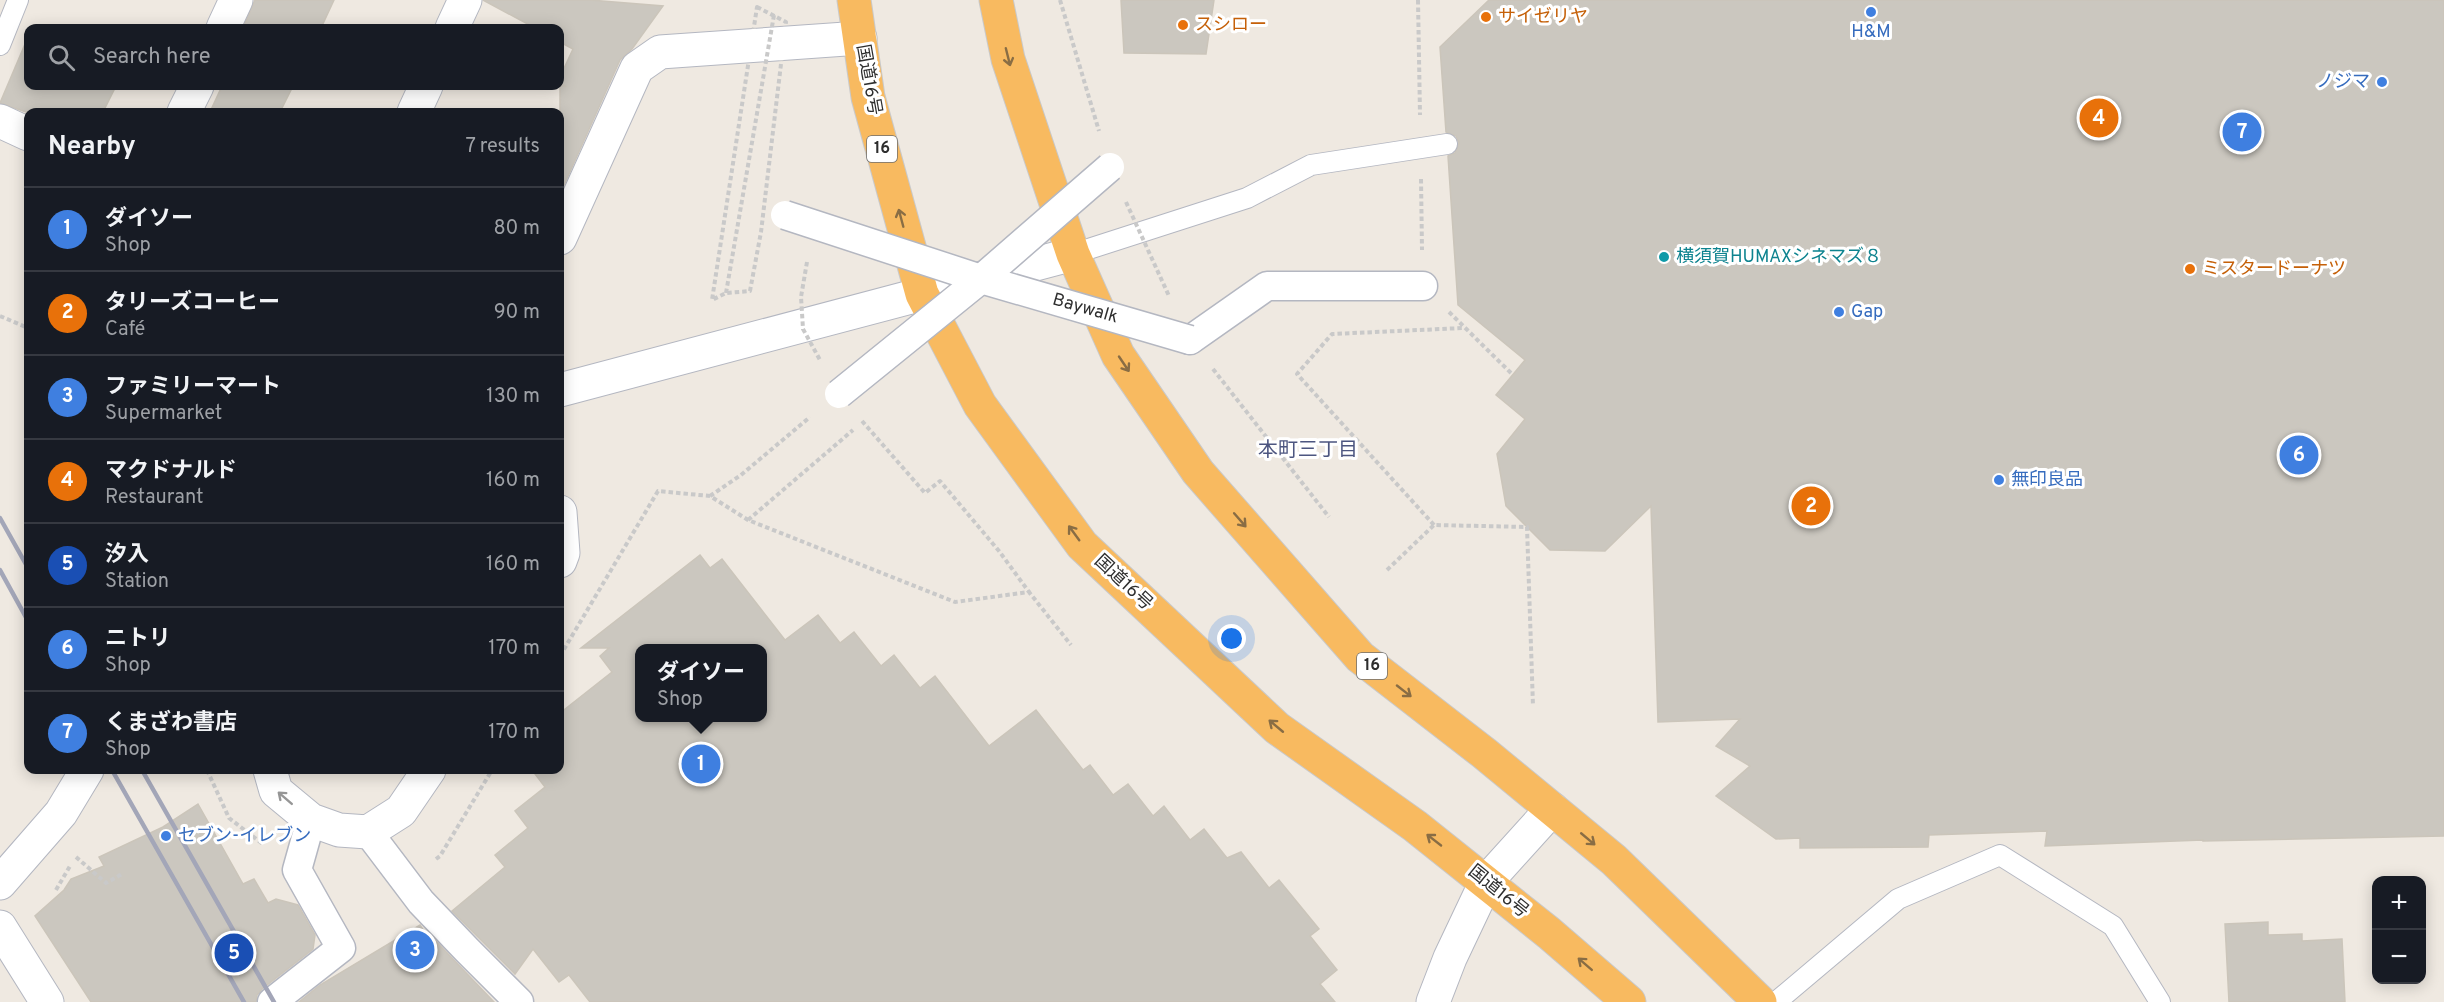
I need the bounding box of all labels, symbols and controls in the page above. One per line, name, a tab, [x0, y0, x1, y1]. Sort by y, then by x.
marker: H&M	[1864, 5, 1878, 19]
place label: サイゼリヤ	[1498, 6, 1588, 29]
marker: サイゼリヤ	[1479, 10, 1493, 24]
place label: スシロー	[1195, 14, 1267, 37]
marker: スシロー	[1176, 18, 1190, 32]
place label: H&M	[1851, 21, 1891, 44]
search box	[24, 24, 564, 90]
icon: search	[45, 41, 78, 74]
street label: 国道16号	[850, 43, 886, 117]
text: Search here	[93, 44, 211, 71]
one-way arrow	[1003, 47, 1015, 66]
place label: ノジマ	[2316, 71, 2370, 94]
marker: ノジマ	[2375, 75, 2389, 89]
pin: 4	[2080, 96, 2118, 140]
pin: 7	[2222, 110, 2262, 154]
text: Nearby	[48, 131, 136, 164]
text: 7 results	[465, 134, 540, 160]
road number: 16	[867, 136, 897, 162]
text: ダイソー	[105, 206, 193, 233]
one-way arrow	[895, 209, 906, 228]
text: 1	[64, 216, 72, 242]
text: 80 m	[494, 216, 540, 242]
text: Shop	[105, 233, 151, 259]
place label: 横須賀HUMAXシネマズ８	[1676, 246, 1882, 269]
marker: 横須賀HUMAXシネマズ８	[1657, 250, 1671, 264]
place label: ミスタードーナツ	[2202, 258, 2346, 281]
marker: ミスタードーナツ	[2183, 262, 2197, 276]
street label: Baywalk	[1049, 289, 1121, 329]
text: タリーズコーヒー	[105, 290, 280, 317]
text: 2	[61, 300, 74, 326]
text: 90 m	[494, 300, 540, 326]
place label: Gap	[1851, 301, 1883, 324]
marker: Gap	[1832, 305, 1846, 319]
text: Café	[105, 317, 145, 343]
one-way arrow	[1118, 355, 1130, 371]
text: ファミリーマート	[105, 374, 281, 401]
text: 3	[62, 384, 74, 410]
text: 130 m	[486, 384, 540, 410]
text: Supermarket	[105, 401, 222, 427]
pin: 6	[2280, 432, 2318, 478]
district label: 本町三丁目	[1258, 438, 1358, 464]
text: マクドナルド	[105, 458, 237, 485]
text: 4	[61, 468, 74, 494]
text: 160 m	[486, 468, 540, 494]
place label: 無印良品	[2011, 469, 2083, 492]
marker: 無印良品	[1992, 473, 2006, 487]
pin: 2	[1792, 484, 1830, 528]
text: Restaurant	[105, 485, 204, 511]
one-way arrow	[1233, 512, 1247, 527]
one-way arrow	[1068, 526, 1080, 542]
text: 汐入	[105, 542, 149, 569]
street label: 国道16号	[1089, 550, 1157, 616]
text: 5	[61, 552, 74, 578]
text: 160 m	[486, 552, 540, 578]
text: Station	[105, 569, 169, 595]
your location	[1217, 624, 1246, 653]
text: ニトリ	[105, 626, 171, 653]
text: 6	[61, 636, 74, 662]
text: 170 m	[488, 636, 540, 662]
popup	[635, 644, 767, 722]
text: Shop	[105, 653, 151, 679]
road number: 16	[1357, 653, 1387, 679]
text: ダイソー	[657, 660, 745, 687]
one-way arrow	[1395, 684, 1411, 697]
text: Shop	[657, 687, 703, 713]
text: くまざわ書店	[105, 710, 237, 737]
one-way arrow	[1269, 719, 1284, 733]
text: 7	[62, 720, 73, 746]
text: 170 m	[488, 720, 540, 746]
text: Shop	[105, 737, 151, 763]
pin: 1	[682, 742, 720, 786]
one-way arrow	[278, 791, 293, 805]
place label: セブン-イレブン	[178, 825, 311, 848]
marker: セブン-イレブン	[159, 829, 173, 843]
one-way arrow	[1580, 832, 1595, 846]
one-way arrow	[1426, 834, 1442, 847]
street label: 国道16号	[1463, 861, 1533, 923]
map controls	[2372, 876, 2426, 984]
button: +	[2372, 876, 2426, 930]
pin: 3	[396, 928, 434, 972]
pin: 5	[214, 930, 254, 976]
button: −	[2372, 930, 2426, 984]
one-way arrow	[1577, 957, 1593, 970]

